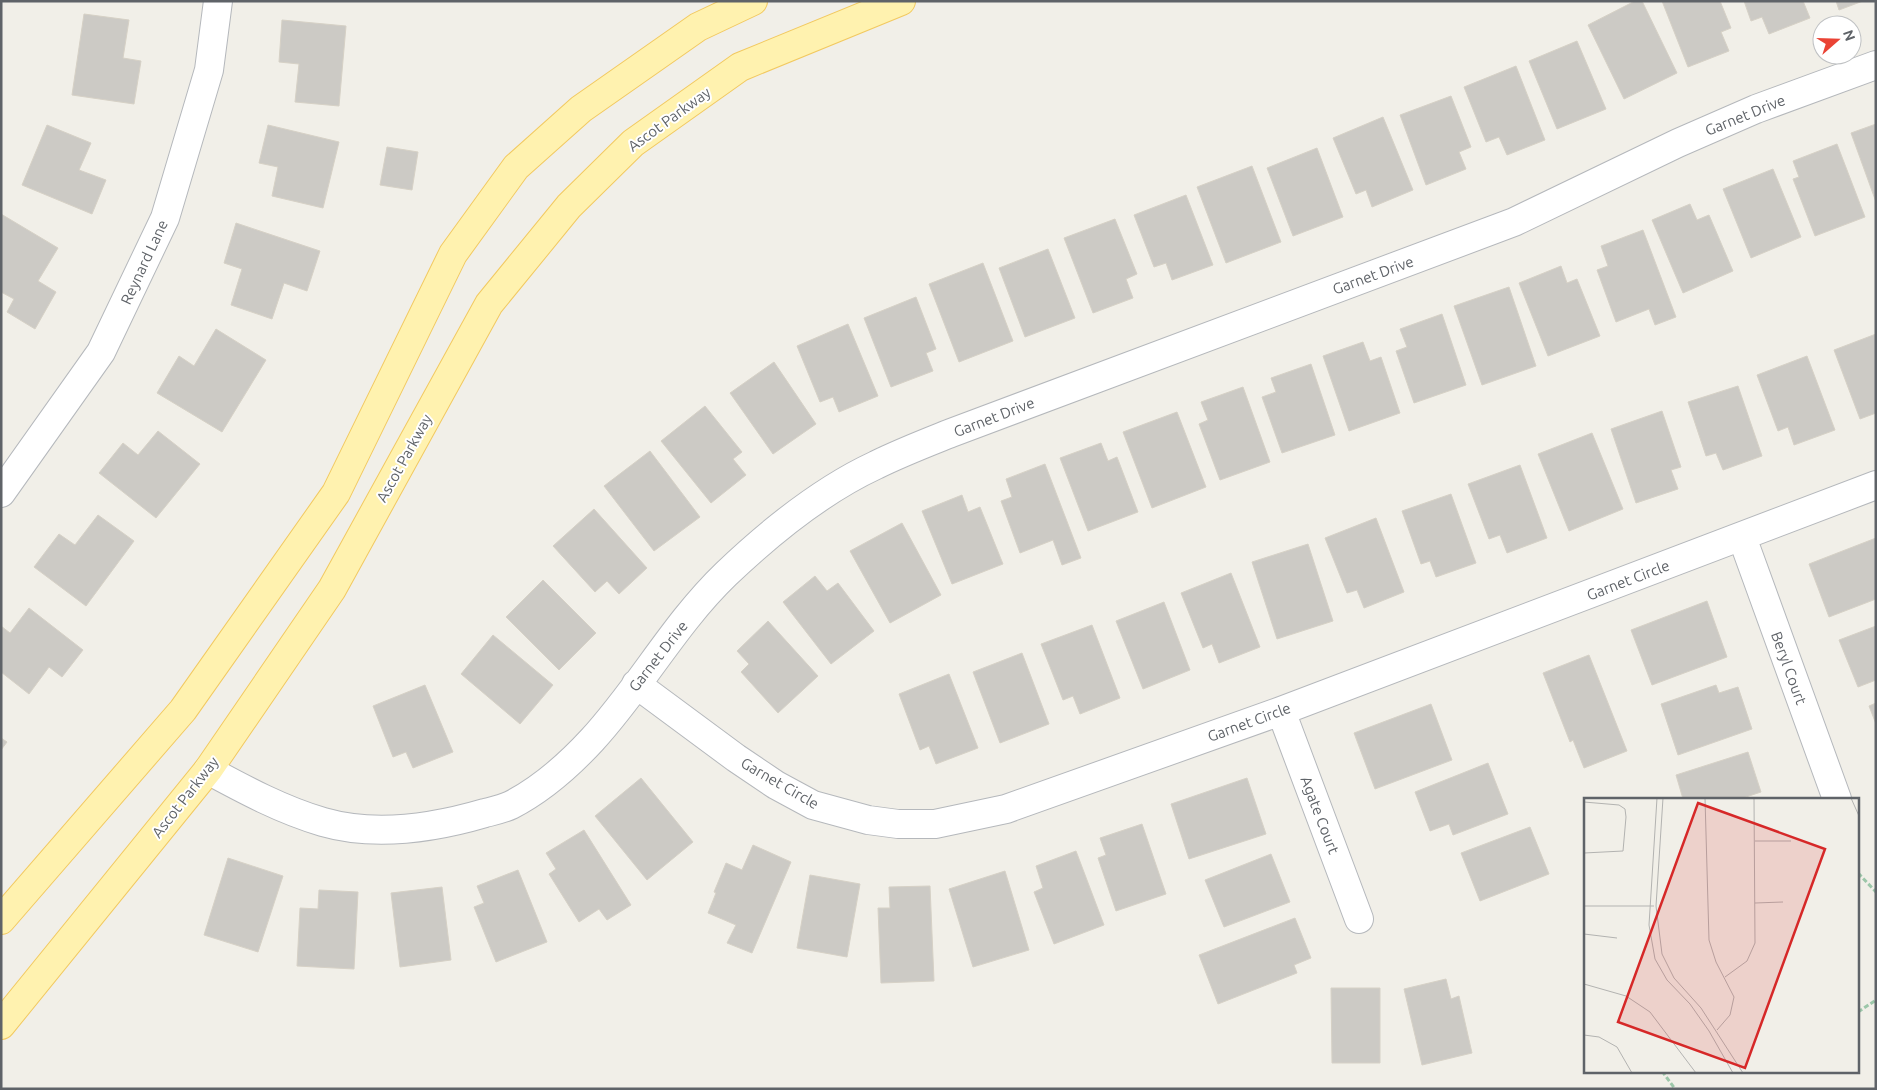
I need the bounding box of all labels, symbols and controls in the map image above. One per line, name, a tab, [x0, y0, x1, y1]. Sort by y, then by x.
north arrow	[1812, 15, 1862, 65]
text: N	[1840, 28, 1859, 43]
street label: Ascot Parkway	[624, 83, 714, 155]
street label: Garnet Drive	[1702, 91, 1788, 139]
street label: Reynard Lane	[117, 217, 171, 307]
street label: Garnet Drive	[1330, 252, 1416, 298]
street label: Garnet Drive	[951, 394, 1037, 440]
street label: Ascot Parkway	[373, 411, 435, 505]
street label: Garnet Circle	[1584, 556, 1672, 604]
street label: Garnet Drive	[625, 617, 691, 695]
street label: Beryl Court	[1768, 629, 1810, 707]
street label: Garnet Circle	[1205, 699, 1293, 745]
street label: Ascot Parkway	[148, 753, 222, 841]
street label: Garnet Circle	[738, 754, 822, 812]
street label: Agate Court	[1297, 774, 1343, 856]
inset map	[1584, 798, 1860, 1072]

